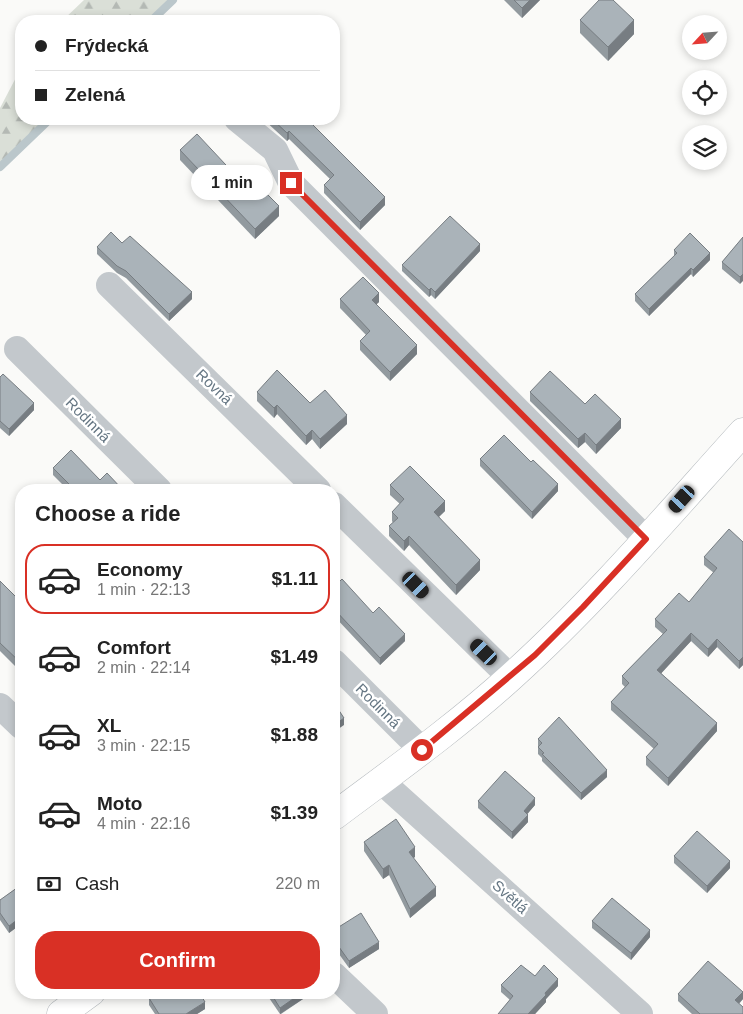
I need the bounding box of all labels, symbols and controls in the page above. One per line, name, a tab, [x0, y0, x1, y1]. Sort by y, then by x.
north arrow	[682, 15, 728, 60]
map controls	[682, 15, 727, 170]
text: Frýdecká	[65, 35, 148, 56]
button: locate	[682, 70, 727, 115]
text: Zelená	[65, 84, 125, 105]
button: layers	[682, 125, 727, 170]
callout: 1 min	[191, 166, 274, 200]
route end	[280, 172, 302, 194]
text: 1 min	[211, 174, 253, 191]
street label: Rovná	[193, 365, 236, 408]
street label: Rodinná	[63, 394, 115, 446]
car	[666, 483, 697, 515]
text: Choose a ride	[35, 501, 180, 526]
icon: car	[37, 557, 82, 602]
text: Economy	[97, 559, 183, 580]
text: $1.11	[272, 568, 318, 589]
car	[400, 569, 431, 601]
text: 1 min · 22:13	[97, 581, 190, 598]
icon: car	[37, 635, 82, 680]
car	[467, 636, 500, 668]
text: Comfort	[97, 637, 171, 658]
text: $1.49	[270, 646, 318, 667]
text: 2 min · 22:14	[97, 659, 190, 676]
street label: Rodinná	[353, 680, 405, 732]
icon: car	[37, 713, 82, 758]
text: XL	[97, 715, 121, 736]
text: $1.88	[270, 724, 318, 745]
text: 3 min · 22:15	[97, 737, 190, 754]
route start	[411, 739, 433, 761]
icon: car	[37, 791, 82, 836]
text: Moto	[97, 793, 142, 814]
text: $1.39	[270, 802, 318, 823]
text: 4 min · 22:16	[97, 815, 190, 832]
icon: cash	[35, 870, 63, 898]
text: Cash	[75, 873, 119, 894]
text: 220 m	[276, 875, 320, 892]
street label: Světlá	[489, 876, 532, 917]
button: Confirm	[35, 931, 320, 989]

